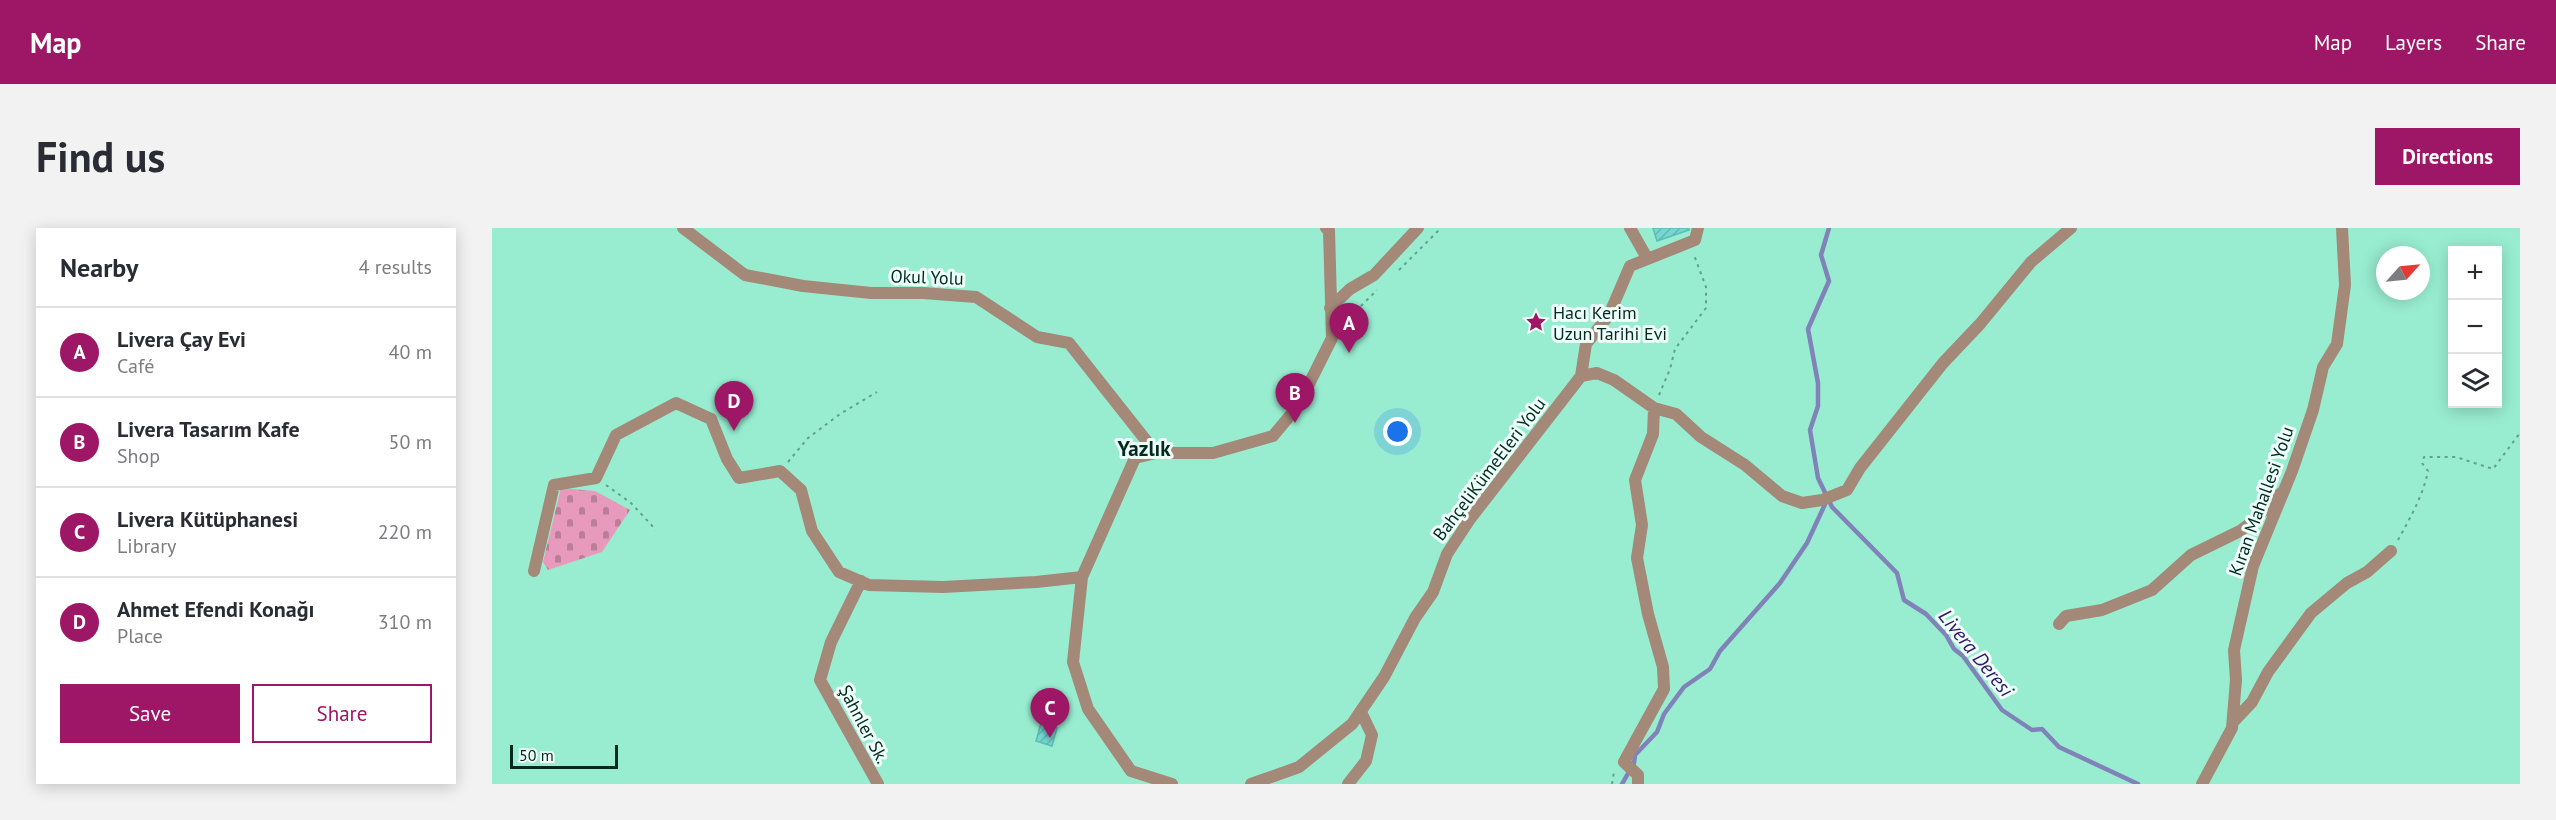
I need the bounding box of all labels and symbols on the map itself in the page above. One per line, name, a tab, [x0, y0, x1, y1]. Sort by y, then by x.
north arrow	[2376, 246, 2430, 300]
street label: Okul Yolu	[890, 264, 964, 290]
place label: Hacı Kerim Uzun Tarihi Evi	[1553, 301, 1667, 345]
pin: A	[1330, 304, 1368, 353]
place icon: Hacı Kerim Uzun Tarihi Evi	[1524, 310, 1548, 334]
pin: B	[1276, 374, 1314, 423]
pin: D	[714, 382, 754, 431]
street label: BahçeliKümeEleri Yolu	[1428, 393, 1550, 545]
your location	[1383, 417, 1412, 446]
street label: Kıran Mahallesi Yolu	[2223, 423, 2299, 579]
district label: Yazlık	[1116, 435, 1171, 462]
water label: Livera Deresi	[1933, 604, 2020, 703]
street label: Şahnler Sk.	[834, 681, 894, 767]
pin: C	[1030, 688, 1070, 738]
scale bar	[510, 742, 618, 770]

